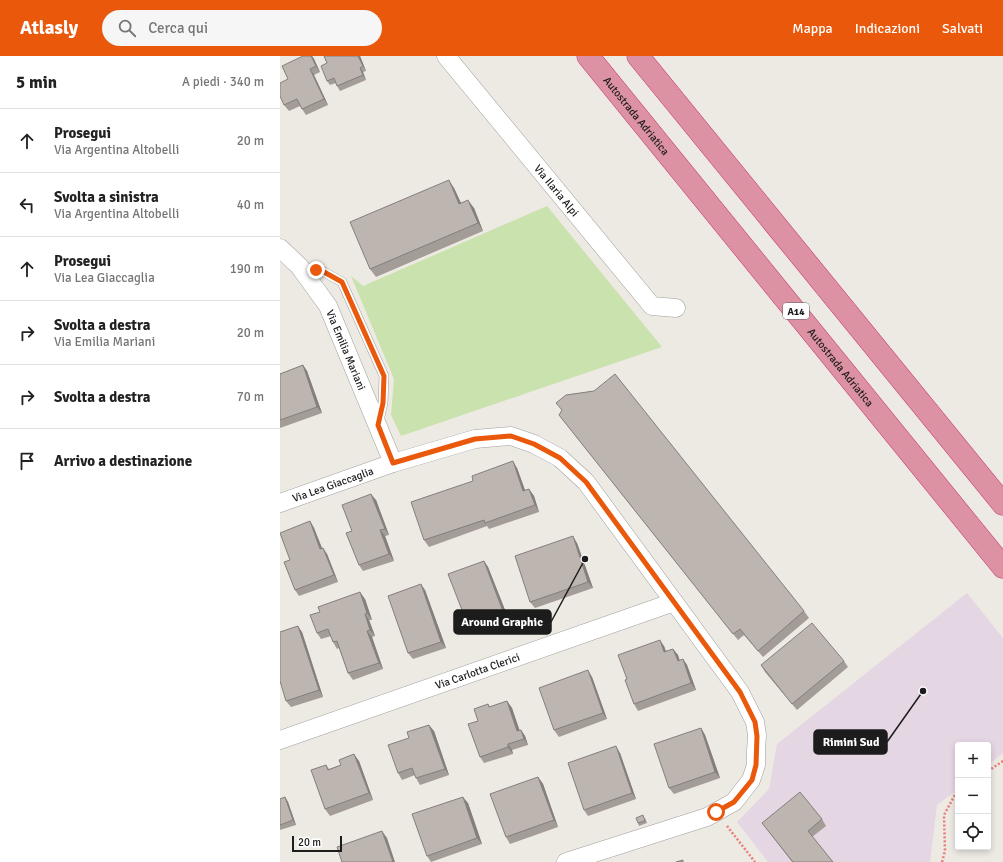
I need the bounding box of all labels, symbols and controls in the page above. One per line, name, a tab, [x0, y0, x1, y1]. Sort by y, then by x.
search box	[102, 10, 382, 46]
text: Atlasly	[20, 16, 78, 40]
icon: search	[116, 17, 138, 39]
text: Cerca qui	[148, 19, 208, 37]
text: Mappa	[792, 20, 833, 37]
text: Indicazioni	[855, 20, 920, 37]
text: Salvati	[942, 20, 983, 37]
text: 5 min	[16, 72, 57, 93]
text: A piedi · 340 m	[182, 74, 264, 90]
street label: Autostrada Adriatica	[601, 74, 672, 158]
text: Prosegui	[54, 124, 111, 142]
icon: ahead	[16, 130, 38, 152]
text: 20 m	[237, 133, 264, 149]
text: Via Argentina Altobelli	[54, 142, 179, 158]
street label: Via Ilaria Alpi	[531, 162, 581, 219]
text: Svolta a sinistra	[54, 188, 159, 206]
icon: left	[16, 194, 38, 216]
text: 40 m	[237, 197, 264, 213]
text: Via Argentina Altobelli	[54, 206, 179, 222]
text: Prosegui	[54, 252, 111, 270]
icon: ahead	[16, 258, 38, 280]
text: 190 m	[230, 261, 264, 277]
route end	[307, 261, 325, 279]
text: Via Lea Giaccaglia	[54, 270, 155, 286]
road number: A14	[783, 303, 809, 319]
street label: Via Emilia Mariani	[323, 308, 368, 392]
text: Svolta a destra	[54, 316, 150, 334]
icon: right	[16, 322, 38, 344]
text: 20 m	[237, 325, 264, 341]
street label: Autostrada Adriatica	[805, 326, 876, 410]
text: Via Emilia Mariani	[54, 334, 155, 350]
icon: right	[16, 386, 38, 408]
text: Svolta a destra	[54, 388, 150, 406]
text: 70 m	[237, 389, 264, 405]
icon: arrive	[16, 450, 38, 472]
text: Arrivo a destinazione	[54, 452, 192, 470]
street label: Via Lea Giaccaglia	[291, 464, 376, 505]
callout: Around Graphic	[454, 610, 551, 634]
text: Around Graphic	[461, 615, 543, 630]
street label: Via Carlotta Clerici	[433, 651, 521, 692]
callout: Rimini Sud	[814, 730, 887, 754]
text: Rimini Sud	[823, 735, 880, 750]
map controls	[955, 742, 991, 850]
button: +	[955, 742, 991, 778]
button: −	[955, 778, 991, 814]
route start	[707, 803, 725, 821]
button: locate	[955, 814, 991, 850]
scale bar	[292, 834, 342, 853]
text: 20 m	[298, 836, 321, 849]

